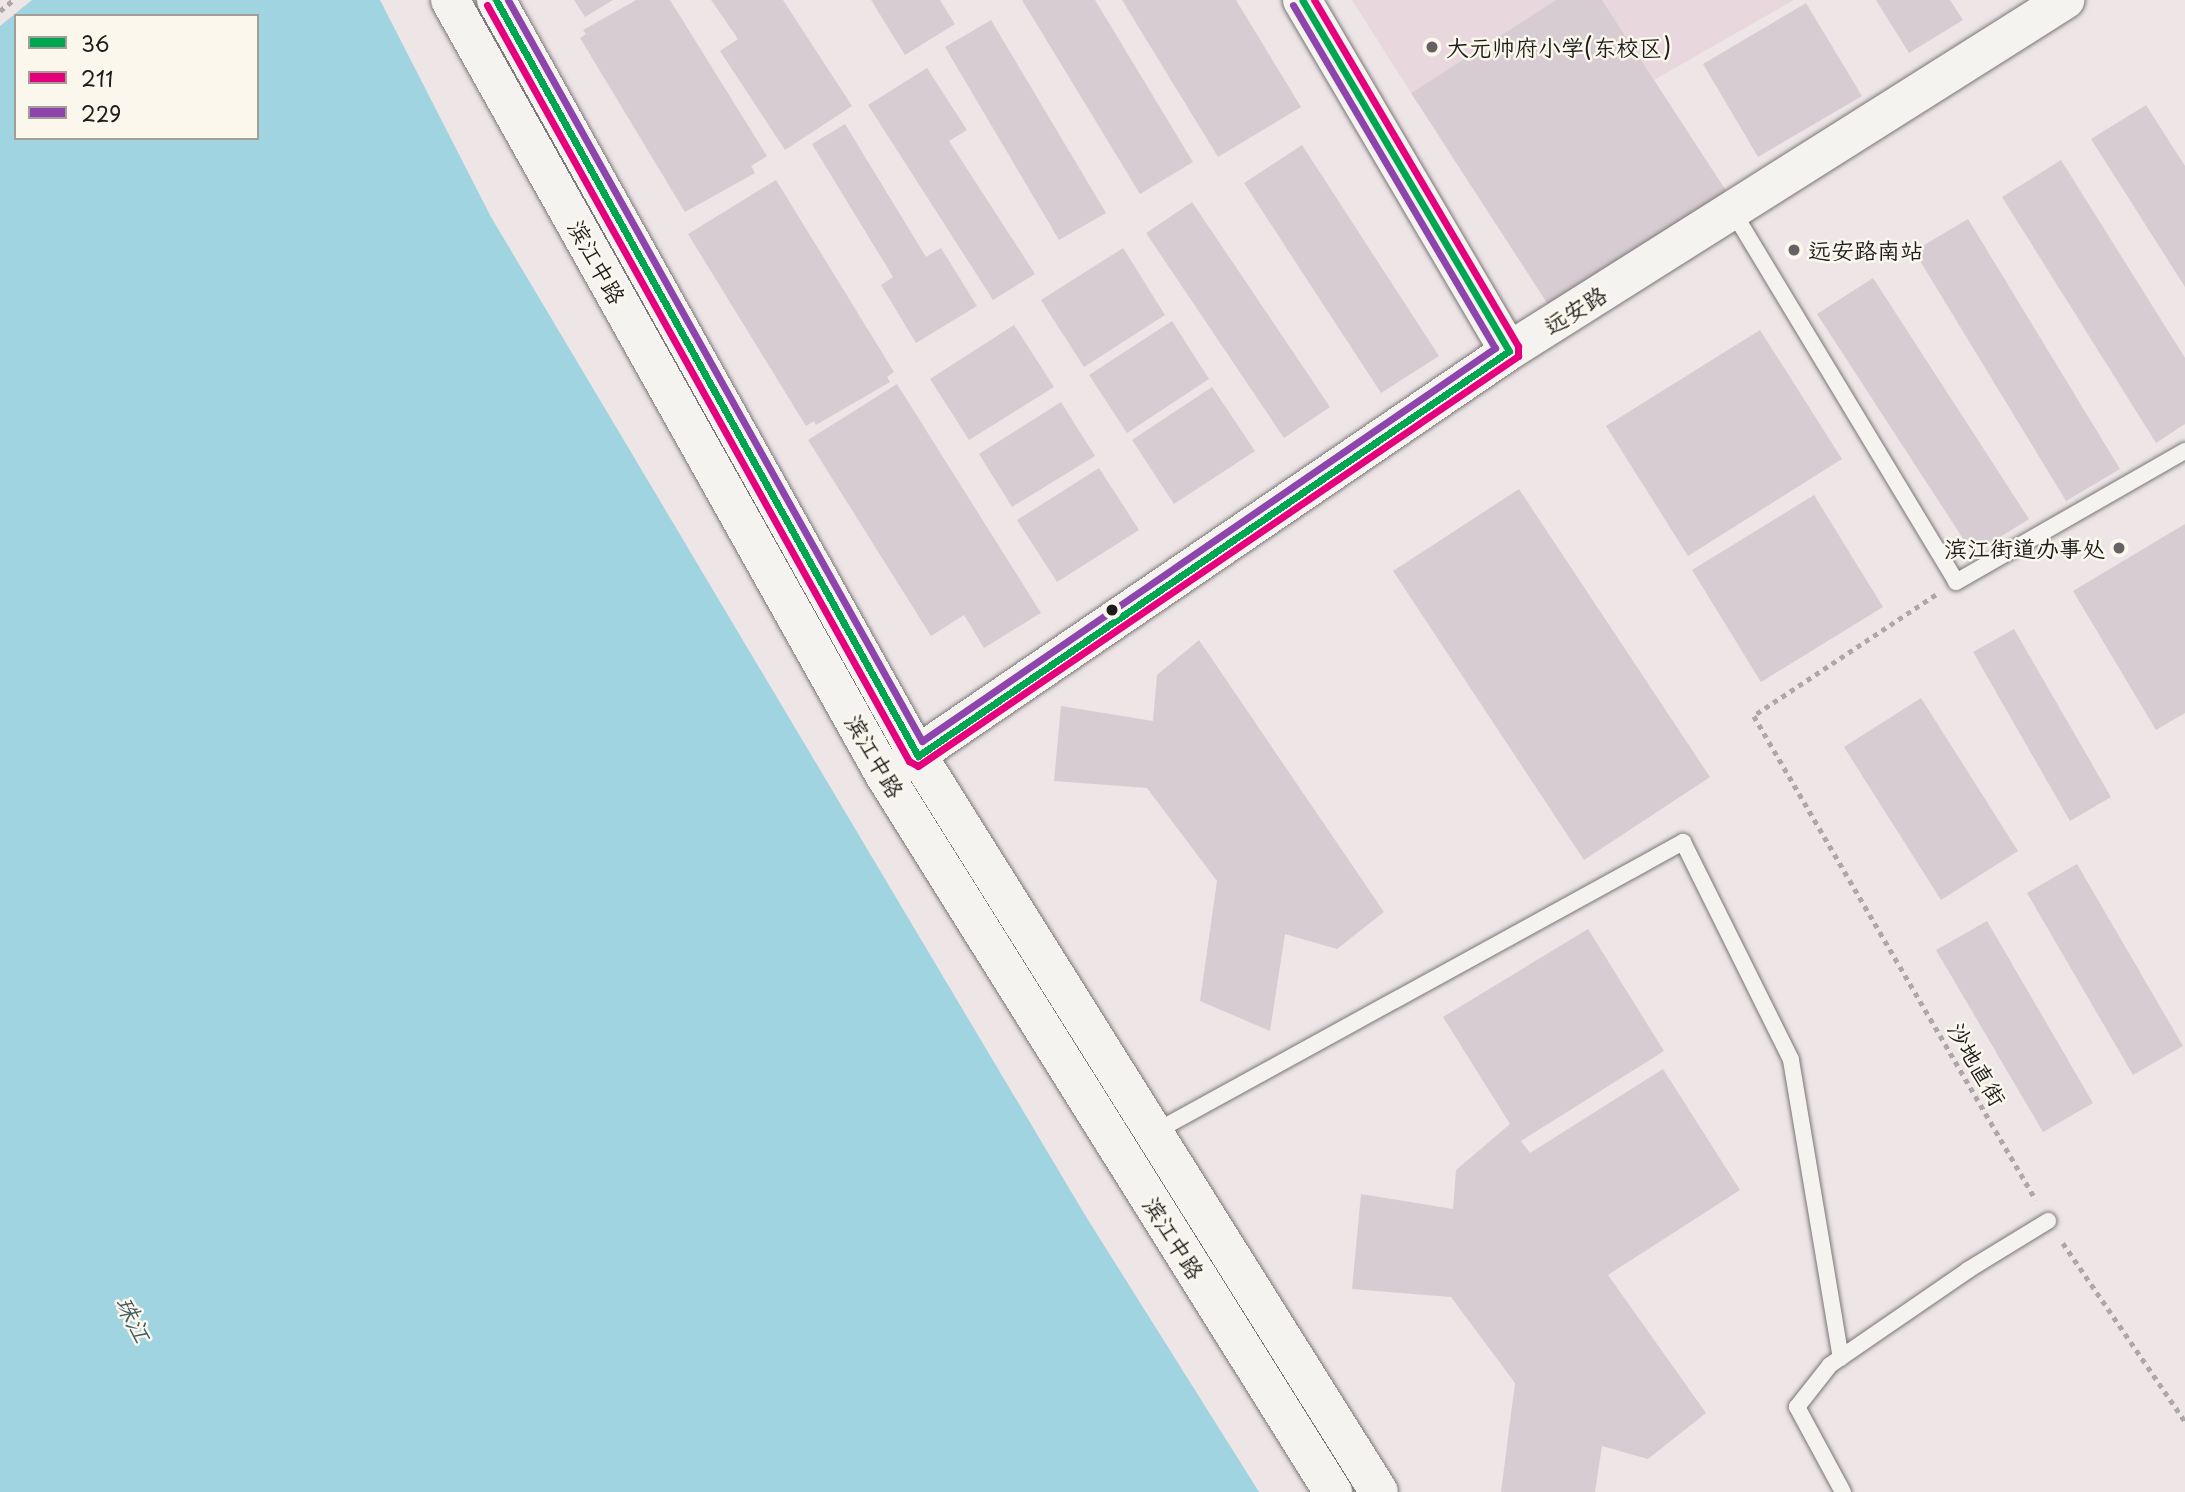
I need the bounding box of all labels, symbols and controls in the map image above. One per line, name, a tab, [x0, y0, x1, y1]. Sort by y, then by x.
legend	[14, 14, 259, 140]
text: 36	[81, 27, 110, 59]
place label: 大元帅府小学(东校区)	[1446, 33, 1671, 61]
marker: 大元帅府小学(东校区)	[1424, 39, 1440, 55]
text: 211	[81, 62, 113, 94]
text: 229	[81, 97, 121, 129]
street label: 滨江中路	[563, 215, 631, 309]
place label: 远安路南站	[1808, 236, 1923, 264]
marker: 远安路南站	[1786, 242, 1802, 258]
street label: 远安路	[1538, 280, 1612, 340]
place label: 滨江街道办事处	[1944, 534, 2105, 562]
marker: 滨江街道办事处	[2111, 540, 2127, 556]
unlabelled marker	[1105, 603, 1119, 617]
street label: 滨江中路	[840, 709, 910, 803]
street label: 沙地直街	[1942, 1017, 2012, 1111]
street label: 滨江中路	[1138, 1192, 1210, 1284]
water label: 珠江	[111, 1291, 157, 1347]

